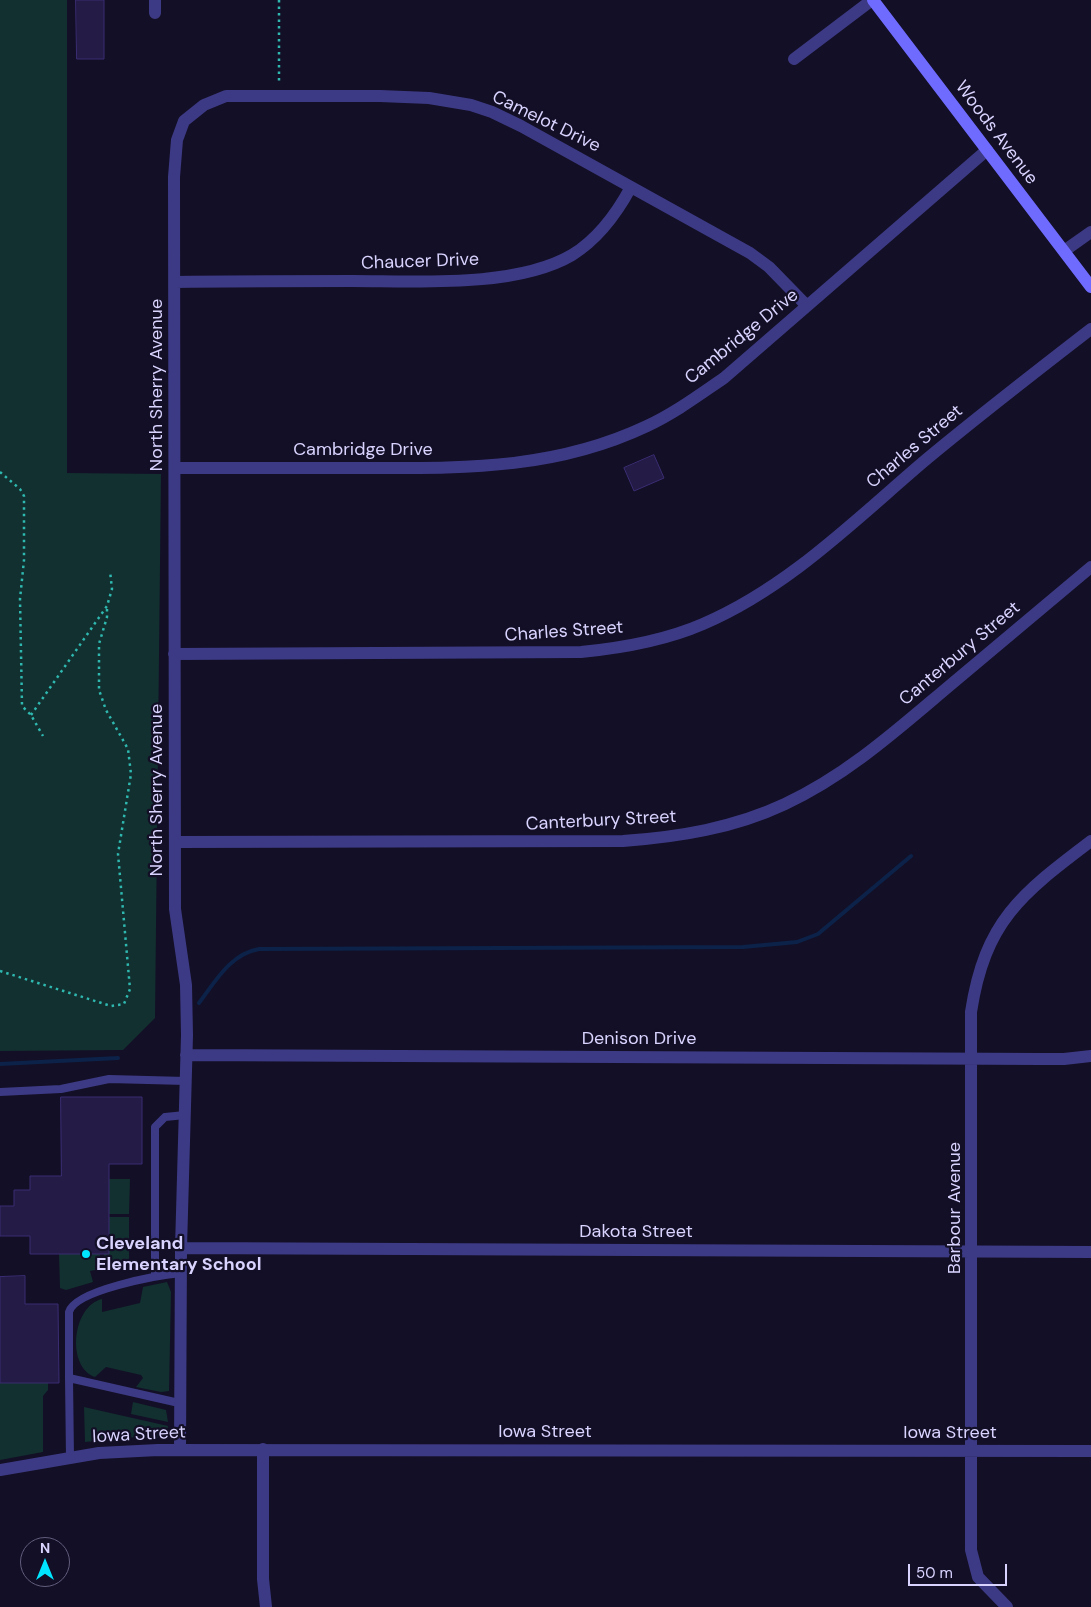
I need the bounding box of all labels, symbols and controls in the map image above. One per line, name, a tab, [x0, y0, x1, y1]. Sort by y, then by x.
street label: Woods Avenue	[950, 77, 1042, 189]
street label: Camelot Drive	[488, 86, 604, 158]
street label: Chaucer Drive	[361, 249, 479, 275]
street label: Cambridge Drive	[681, 285, 803, 389]
street label: North Sherry Avenue	[146, 299, 168, 471]
street label: Charles Street	[863, 401, 967, 493]
street label: Cambridge Drive	[293, 439, 433, 461]
street label: Canterbury Street	[895, 597, 1025, 711]
street label: Charles Street	[504, 617, 624, 647]
street label: North Sherry Avenue	[146, 704, 168, 876]
street label: Canterbury Street	[525, 806, 677, 836]
street label: Denison Drive	[582, 1028, 696, 1050]
street label: Barbour Avenue	[944, 1142, 966, 1274]
street label: Dakota Street	[579, 1221, 693, 1243]
place label: Cleveland Elementary School	[96, 1233, 262, 1276]
marker: Cleveland Elementary School	[80, 1248, 92, 1260]
street label: Iowa Street	[498, 1421, 592, 1443]
street label: Iowa Street	[92, 1422, 186, 1448]
street label: Iowa Street	[903, 1422, 997, 1444]
north arrow	[20, 1537, 70, 1587]
text: N	[40, 1539, 50, 1557]
scale bar	[911, 1554, 1010, 1586]
text: 50 m	[916, 1563, 953, 1583]

